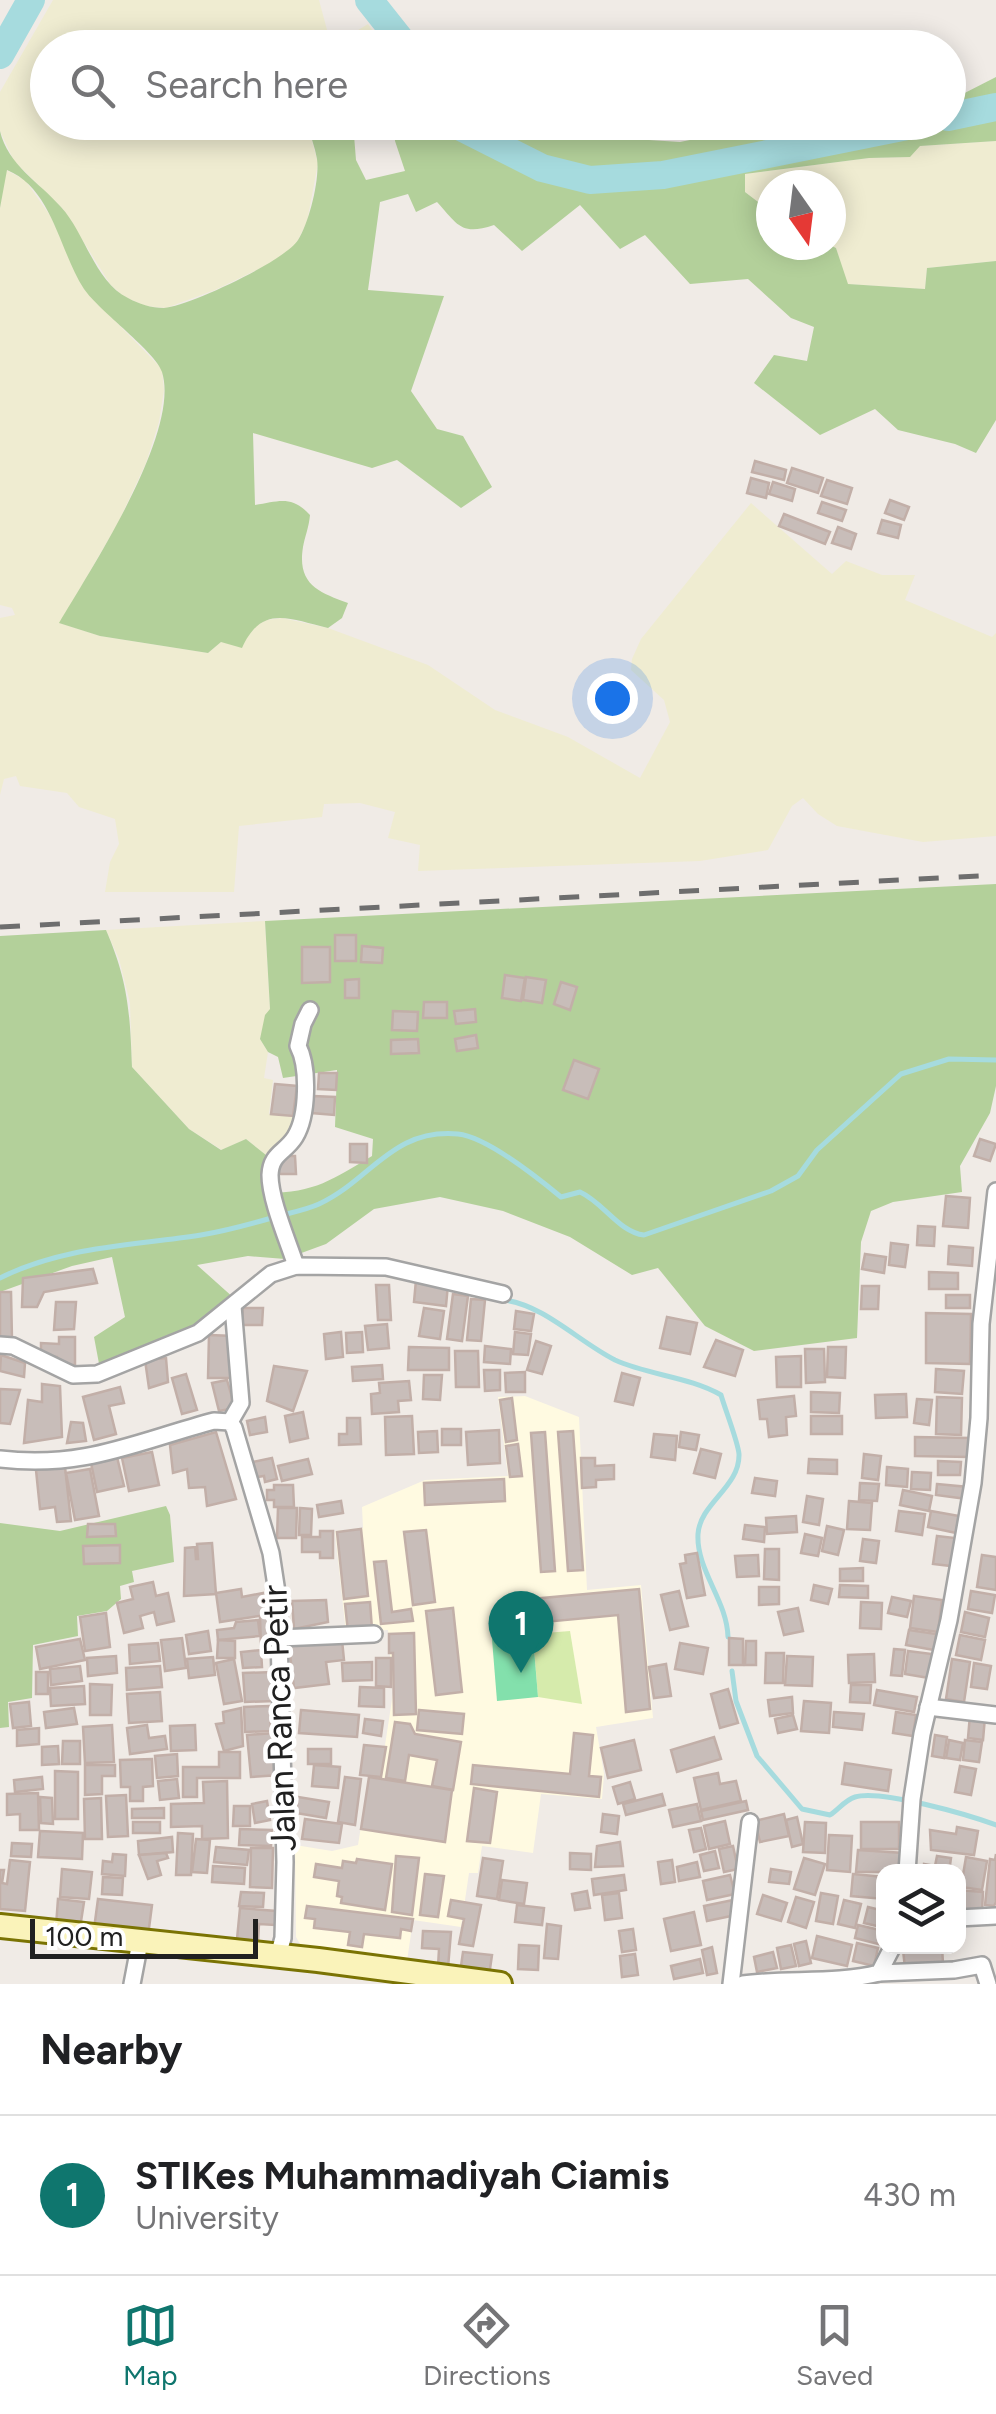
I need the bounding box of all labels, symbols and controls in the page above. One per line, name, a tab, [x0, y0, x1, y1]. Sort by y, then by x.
search box	[30, 30, 966, 140]
icon: search	[65, 58, 120, 113]
text: Search here	[145, 62, 348, 108]
north arrow	[756, 170, 846, 260]
your location	[587, 673, 638, 724]
street label: Jalan Ranca Petir	[253, 1584, 305, 1852]
pin: 1	[488, 1590, 554, 1673]
map controls	[876, 1864, 966, 1954]
button: layers	[876, 1864, 966, 1954]
scale bar	[30, 1914, 258, 1958]
text: 100 m	[45, 1919, 123, 1953]
text: Nearby	[40, 2024, 182, 2075]
text: STIKes Muhammadiyah Ciamis	[135, 2153, 669, 2199]
text: 1	[66, 2176, 79, 2214]
text: 430 m	[863, 2176, 956, 2214]
text: University	[135, 2199, 279, 2237]
tab: Map	[123, 2298, 178, 2392]
tab: Directions	[423, 2298, 551, 2392]
tab: Saved	[796, 2298, 873, 2392]

